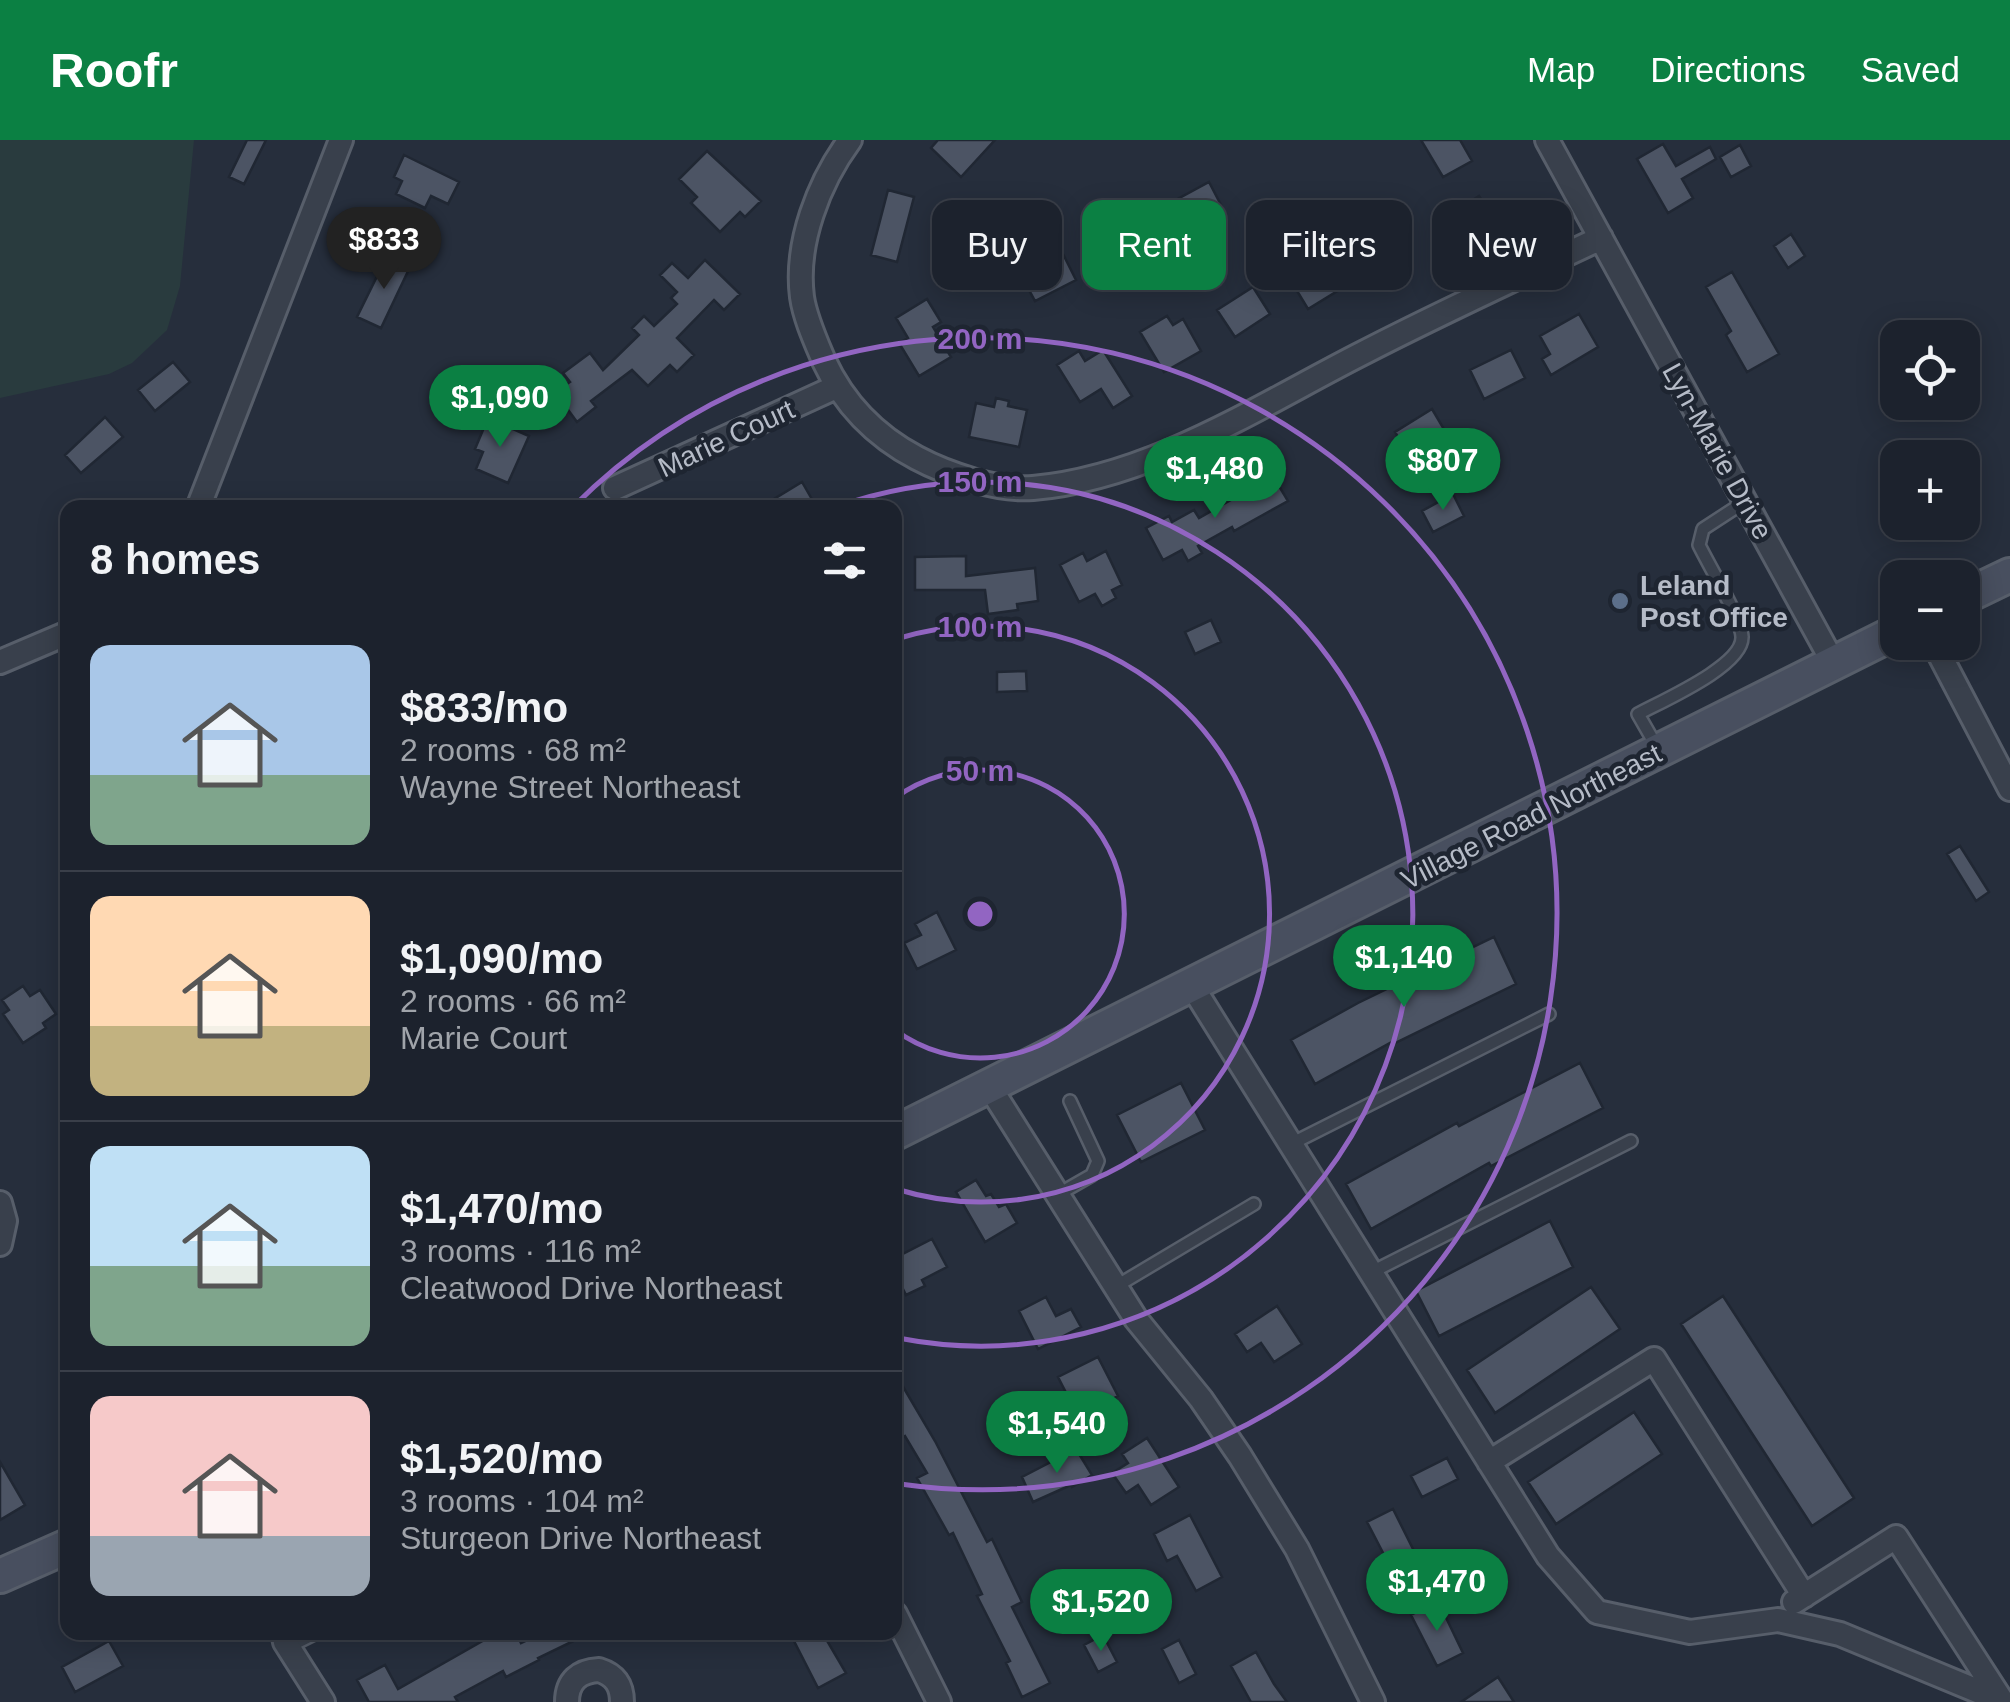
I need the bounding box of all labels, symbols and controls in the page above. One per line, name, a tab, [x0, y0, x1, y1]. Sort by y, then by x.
text: Roofr	[50, 44, 178, 97]
text: Map	[1527, 50, 1595, 89]
text: Directions	[1650, 50, 1806, 89]
text: Saved	[1861, 50, 1960, 89]
chip: Buy	[932, 200, 1062, 290]
chip: Rent	[1082, 200, 1226, 290]
chip: Filters	[1246, 200, 1412, 290]
chip: New	[1432, 200, 1572, 290]
pin: $833	[325, 207, 443, 292]
text: $833	[348, 221, 420, 257]
map controls	[1880, 320, 1980, 660]
button: locate	[1880, 320, 1980, 420]
text: 200 m	[937, 322, 1023, 355]
street label: Lyn-Marie Drive	[1656, 358, 1779, 545]
pin: $1,090	[419, 365, 581, 450]
text: $1,090	[451, 379, 549, 415]
street label: Marie Court	[653, 393, 799, 483]
pin: $807	[1384, 428, 1502, 513]
pin: $1,480	[1134, 436, 1296, 521]
button: +	[1880, 440, 1980, 540]
text: $807	[1407, 442, 1479, 478]
text: $1,480	[1166, 450, 1264, 486]
text: 150 m	[937, 465, 1023, 498]
icon: filters	[817, 533, 872, 588]
text: 8 homes	[90, 536, 260, 583]
button: −	[1880, 560, 1980, 660]
place label: Leland Post Office	[1640, 570, 1788, 633]
marker: Leland Post Office	[1609, 590, 1631, 612]
text: 100 m	[937, 610, 1023, 643]
text: $833/mo	[400, 684, 568, 731]
icon: home	[170, 685, 290, 805]
text: 2 rooms · 68 m²	[400, 732, 626, 768]
street label: Village Road Northeast	[1396, 737, 1667, 896]
text: 50 m	[946, 754, 1014, 787]
text: Wayne Street Northeast	[400, 769, 740, 805]
centre of rings	[962, 896, 998, 932]
pin: $1,140	[1323, 925, 1485, 1010]
text: $1,090/mo	[400, 935, 603, 982]
icon: home	[170, 936, 290, 1056]
text: $1,140	[1355, 939, 1453, 975]
text: 2 rooms · 66 m²	[400, 983, 626, 1019]
text: Marie Court	[400, 1020, 567, 1056]
text: $1,470/mo	[400, 1185, 603, 1232]
icon: home	[170, 1186, 290, 1306]
text: 3 rooms · 116 m²	[400, 1233, 641, 1269]
text: Cleatwood Drive Northeast	[400, 1270, 782, 1306]
pin: $1,540	[976, 1391, 1138, 1476]
text: $1,540	[1008, 1405, 1106, 1441]
text: $1,520/mo	[400, 1435, 603, 1482]
icon: home	[170, 1436, 290, 1556]
text: 3 rooms · 104 m²	[400, 1483, 644, 1519]
text: Sturgeon Drive Northeast	[400, 1520, 761, 1556]
pin: $1,470	[1356, 1549, 1518, 1634]
text: $1,470	[1388, 1563, 1486, 1599]
pin: $1,520	[1020, 1569, 1182, 1654]
text: $1,520	[1052, 1583, 1150, 1619]

